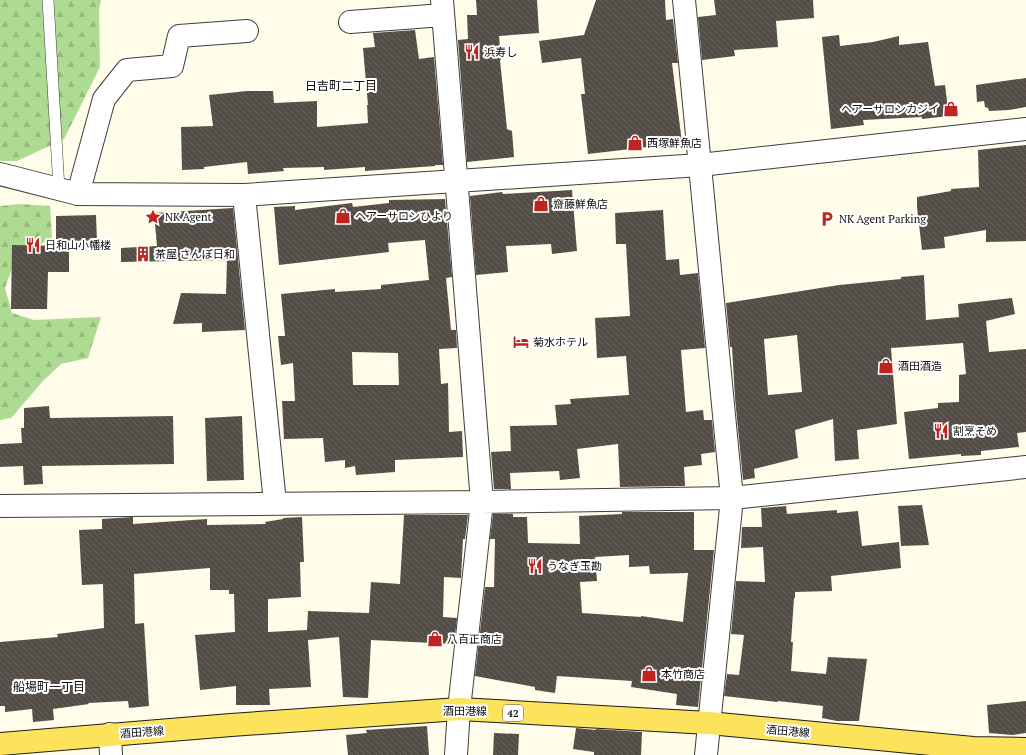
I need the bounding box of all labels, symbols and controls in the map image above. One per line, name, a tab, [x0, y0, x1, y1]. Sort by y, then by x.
restaurant icon: 浜寿し	[463, 43, 481, 61]
place label: 浜寿し	[484, 45, 517, 59]
district label: 日吉町二丁目	[305, 78, 377, 93]
shop icon: ヘアーサロンカジイ	[942, 100, 960, 118]
place label: ヘアーサロンカジイ	[841, 102, 939, 116]
shop icon: 西塚鮮魚店	[626, 134, 644, 152]
place label: 西塚鮮魚店	[647, 136, 702, 150]
shop icon: 齋藤鮮魚店	[532, 195, 550, 213]
place label: 齋藤鮮魚店	[553, 197, 608, 211]
shop icon: ヘアーサロンひより	[334, 207, 352, 225]
place icon: NK Agent	[144, 208, 162, 226]
place label: ヘアーサロンひより	[355, 209, 453, 223]
place label: NK Agent	[165, 210, 212, 224]
parking icon: NK Agent Parking	[818, 210, 836, 228]
place label: NK Agent Parking	[839, 212, 926, 226]
restaurant icon: 日和山小幡楼	[24, 236, 42, 254]
place label: 日和山小幡楼	[45, 238, 111, 252]
building icon: 茶屋 さんぽ日和	[134, 245, 152, 263]
place label: 茶屋 さんぽ日和	[155, 247, 235, 261]
hotel icon: 菊水ホテル	[512, 333, 530, 351]
place label: 菊水ホテル	[533, 335, 588, 349]
shop icon: 酒田酒造	[877, 357, 895, 375]
place label: 酒田酒造	[898, 359, 942, 373]
restaurant icon: 割烹そめ	[932, 422, 950, 440]
place label: 割烹そめ	[953, 424, 997, 438]
restaurant icon: うなぎ玉勘	[526, 557, 544, 575]
place label: うなぎ玉勘	[547, 559, 602, 573]
shop icon: 八百正商店	[426, 630, 444, 648]
place label: 八百正商店	[447, 632, 502, 646]
shop icon: 本竹商店	[640, 665, 658, 683]
place label: 本竹商店	[661, 667, 705, 681]
district label: 船場町一丁目	[13, 679, 85, 694]
street label: 酒田港線	[443, 704, 487, 718]
road number: 42	[503, 705, 523, 721]
street label: 酒田港線	[765, 722, 811, 740]
street label: 酒田港線	[120, 723, 164, 741]

